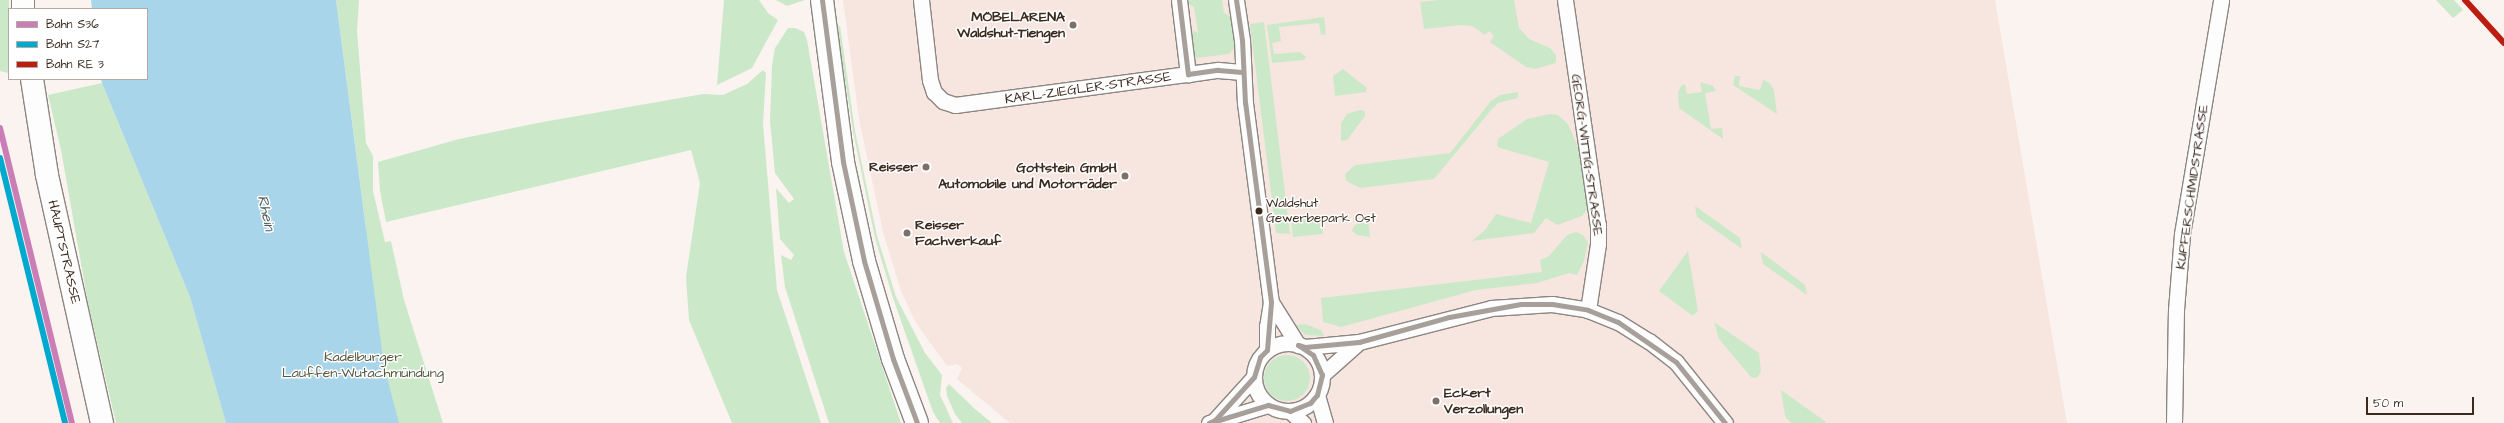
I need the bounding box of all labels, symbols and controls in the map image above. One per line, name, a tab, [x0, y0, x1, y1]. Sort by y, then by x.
legend	[8, 8, 148, 80]
place label: MÖBELARENA Waldshut-Tiengen	[957, 9, 1065, 42]
text: Bahn S36	[46, 16, 99, 33]
marker: MÖBELARENA Waldshut-Tiengen	[1068, 20, 1078, 30]
text: Bahn S27	[46, 36, 99, 53]
text: Bahn RE 3	[46, 56, 104, 73]
street label: KARL-ZIEGLER-STRASSE	[1004, 68, 1172, 108]
street label: GEORG-WITTIG-STRASSE	[1567, 73, 1607, 237]
street label: KUPFERSCHMIDSTRASSE	[2172, 103, 2212, 271]
place label: Reisser	[869, 159, 918, 175]
place label: Gottstein GmbH Automobile und Motorräder	[938, 160, 1117, 192]
marker: Reisser	[921, 162, 931, 172]
marker: Gottstein GmbH Automobile und Motorräder	[1120, 171, 1130, 181]
water label: Rhein	[253, 193, 279, 233]
place label: Waldshut Gewerbepark Ost	[1266, 196, 1376, 227]
street label: HAUPTSTRASSE	[44, 199, 84, 305]
marker: Waldshut Gewerbepark Ost	[1254, 206, 1264, 216]
place label: Reisser Fachverkauf	[915, 217, 1001, 250]
marker: Reisser Fachverkauf	[902, 228, 912, 238]
park label: Kadelburger Lauffen-Wutachmündung	[282, 349, 444, 382]
place label: Eckert Verzollungen	[1444, 385, 1523, 418]
scale bar	[2368, 389, 2476, 415]
text: 50 m	[2373, 395, 2403, 412]
marker: Eckert Verzollungen	[1431, 396, 1441, 406]

